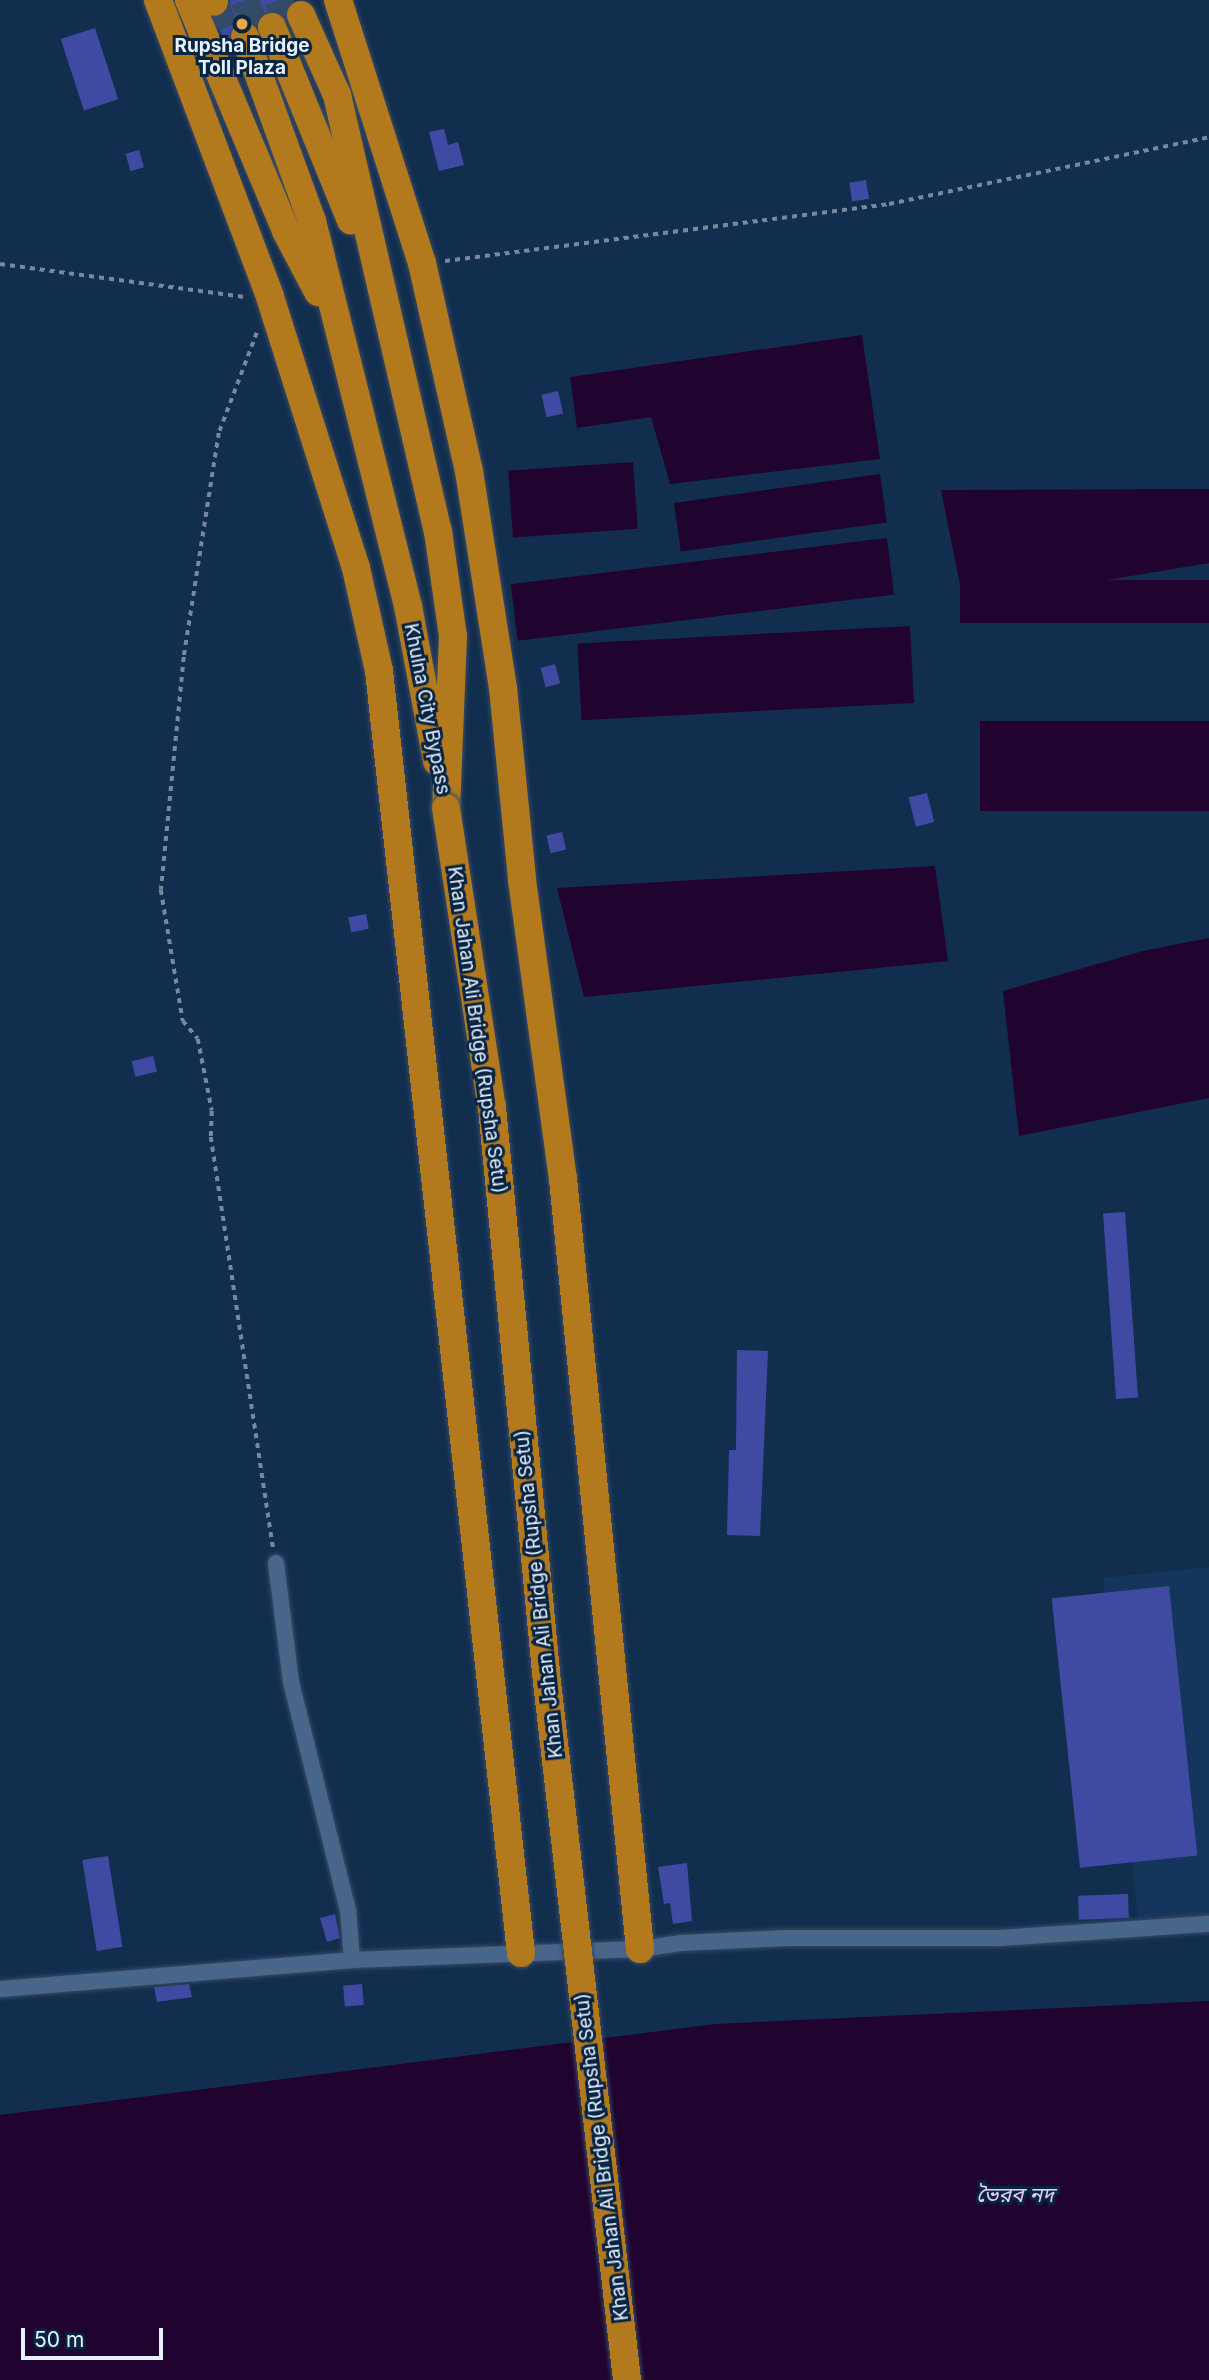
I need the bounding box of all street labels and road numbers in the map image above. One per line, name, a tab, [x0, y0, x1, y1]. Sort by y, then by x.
street label: Khulna City Bypass	[399, 622, 455, 796]
street label: Khan Jahan Ali Bridge (Rupsha Setu)	[443, 865, 511, 1195]
street label: Khan Jahan Ali Bridge (Rupsha Setu)	[510, 1429, 568, 1759]
street label: Khan Jahan Ali Bridge (Rupsha Setu)	[571, 1992, 633, 2322]

